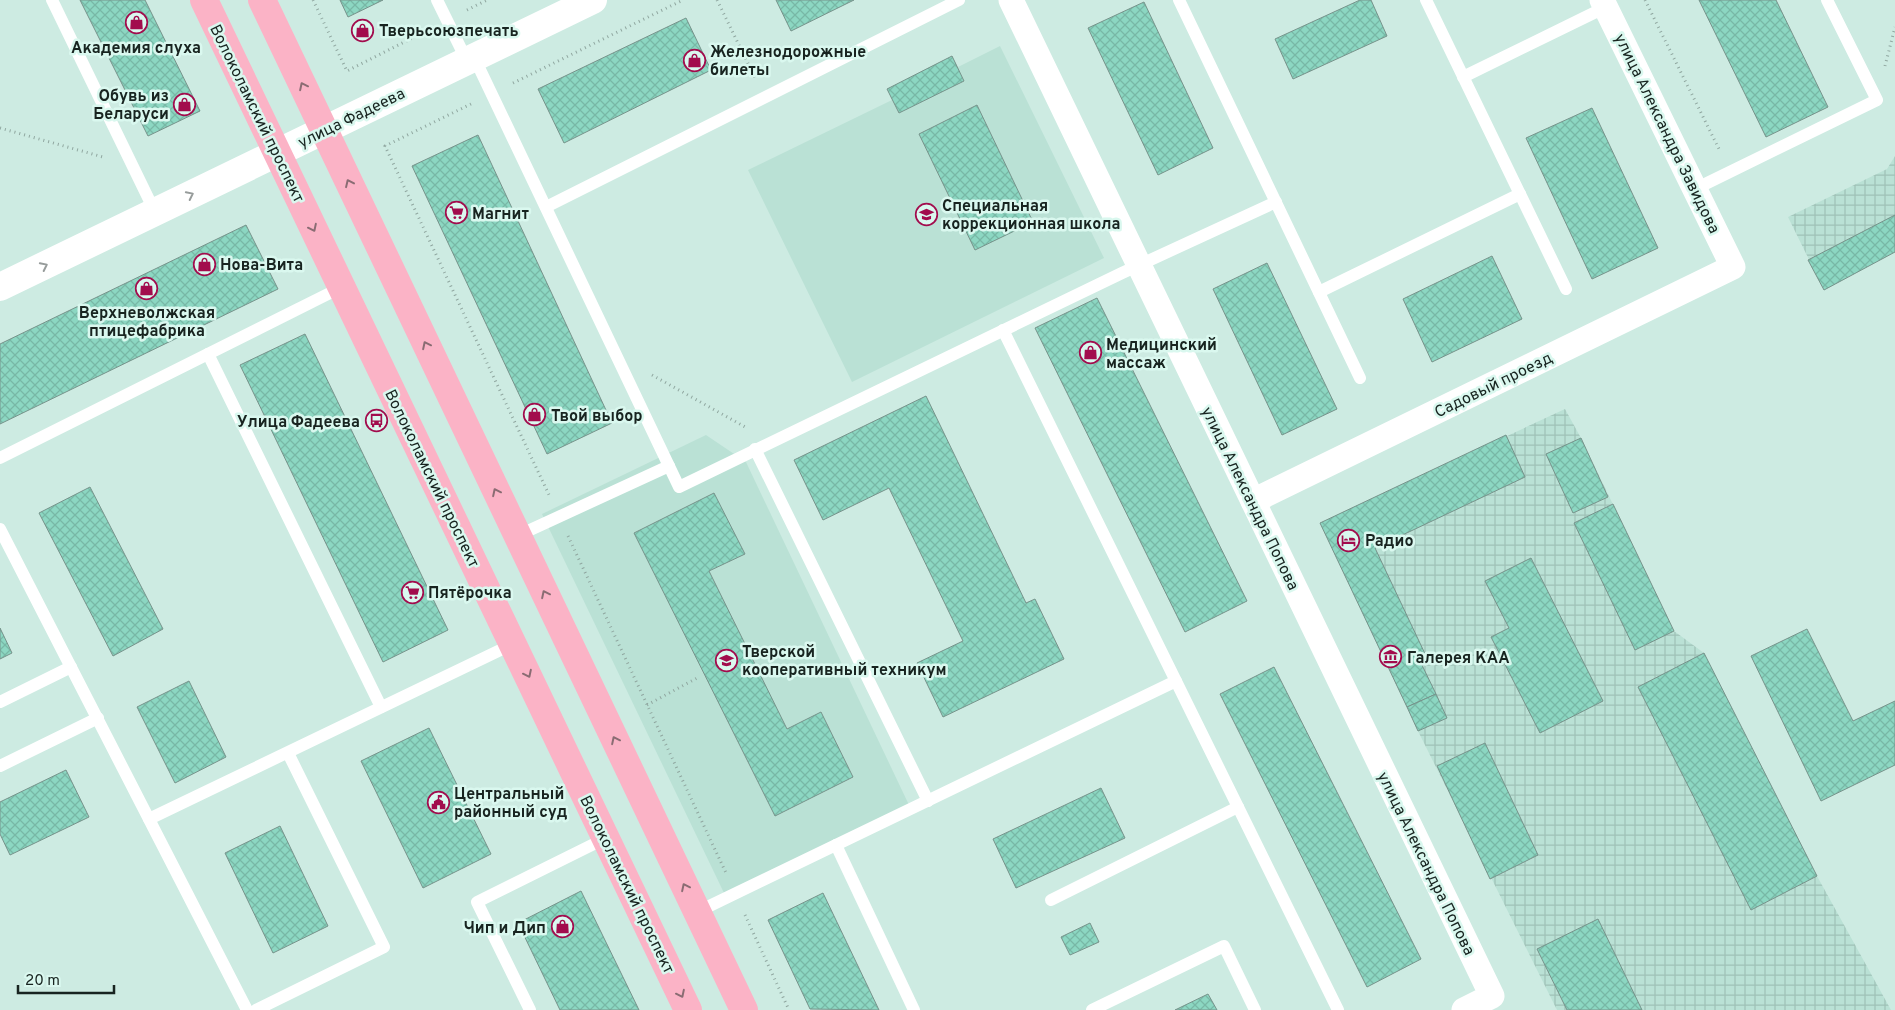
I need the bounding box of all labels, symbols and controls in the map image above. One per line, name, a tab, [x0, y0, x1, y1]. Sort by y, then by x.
shop icon: Академия слуха	[124, 11, 148, 35]
shop icon: Тверьсоюзпечать	[351, 18, 375, 42]
street label: Волоколамский проспект	[204, 22, 308, 206]
place label: Тверьсоюзпечать	[379, 22, 519, 42]
street label: улица Александра Завидова	[1609, 31, 1723, 237]
place label: Академия слуха	[71, 39, 201, 59]
place label: Железнодорожные билеты	[710, 43, 866, 81]
shop icon: Железнодорожные билеты	[682, 48, 706, 72]
one-way arrow	[299, 82, 309, 91]
street label: улица Фадеева	[295, 84, 409, 153]
place label: Обувь из Беларуси	[93, 87, 169, 125]
shop icon: Обувь из Беларуси	[173, 92, 197, 116]
one-way arrow	[345, 179, 355, 188]
one-way arrow	[185, 191, 194, 201]
place label: Специальная коррекционная школа	[942, 197, 1121, 235]
supermarket icon: Магнит	[444, 201, 468, 225]
school or university icon: Специальная коррекционная школа	[914, 202, 938, 226]
place label: Магнит	[472, 205, 529, 225]
one-way arrow	[307, 223, 317, 232]
shop icon: Нова-Вита	[192, 252, 216, 276]
place label: Нова-Вита	[220, 256, 303, 276]
one-way arrow	[39, 261, 48, 272]
shop icon: Верхневолжская птицефабрика	[135, 276, 159, 300]
place label: Верхневолжская птицефабрика	[79, 304, 215, 342]
place label: Медицинский массаж	[1106, 336, 1217, 374]
one-way arrow	[422, 341, 433, 350]
shop icon: Медицинский массаж	[1078, 341, 1102, 365]
street label: Садовый проезд	[1432, 349, 1556, 423]
street label: Волоколамский проспект	[379, 387, 483, 571]
shop icon: Твой выбор	[523, 403, 547, 427]
street label: улица Александра Попова	[1196, 404, 1302, 594]
place label: Твой выбор	[551, 407, 643, 427]
bus stop icon: Улица Фадеева	[364, 409, 388, 433]
place label: Улица Фадеева	[237, 413, 360, 433]
one-way arrow	[492, 488, 503, 497]
hotel icon: Радио	[1337, 528, 1361, 552]
place label: Радио	[1365, 532, 1414, 552]
supermarket icon: Пятёрочка	[400, 580, 424, 604]
place label: Пятёрочка	[428, 584, 512, 604]
one-way arrow	[541, 590, 551, 599]
place label: Тверской кооперативный техникум	[742, 643, 947, 681]
museum icon: Галерея КАА	[1379, 645, 1403, 669]
school or university icon: Тверской кооперативный техникум	[714, 648, 738, 672]
place label: Галерея КАА	[1407, 649, 1510, 669]
one-way arrow	[521, 669, 532, 678]
one-way arrow	[611, 736, 622, 745]
street label: улица Александра Попова	[1372, 769, 1478, 959]
place label: Центральный районный суд	[454, 785, 568, 823]
public building icon: Центральный районный суд	[426, 790, 450, 814]
street label: Волоколамский проспект	[574, 793, 678, 977]
one-way arrow	[681, 883, 692, 892]
shop icon: Чип и Дип	[550, 915, 574, 939]
place label: Чип и Дип	[463, 919, 546, 939]
scale bar	[18, 962, 114, 994]
text: 20 m	[25, 972, 60, 991]
one-way arrow	[675, 989, 685, 998]

